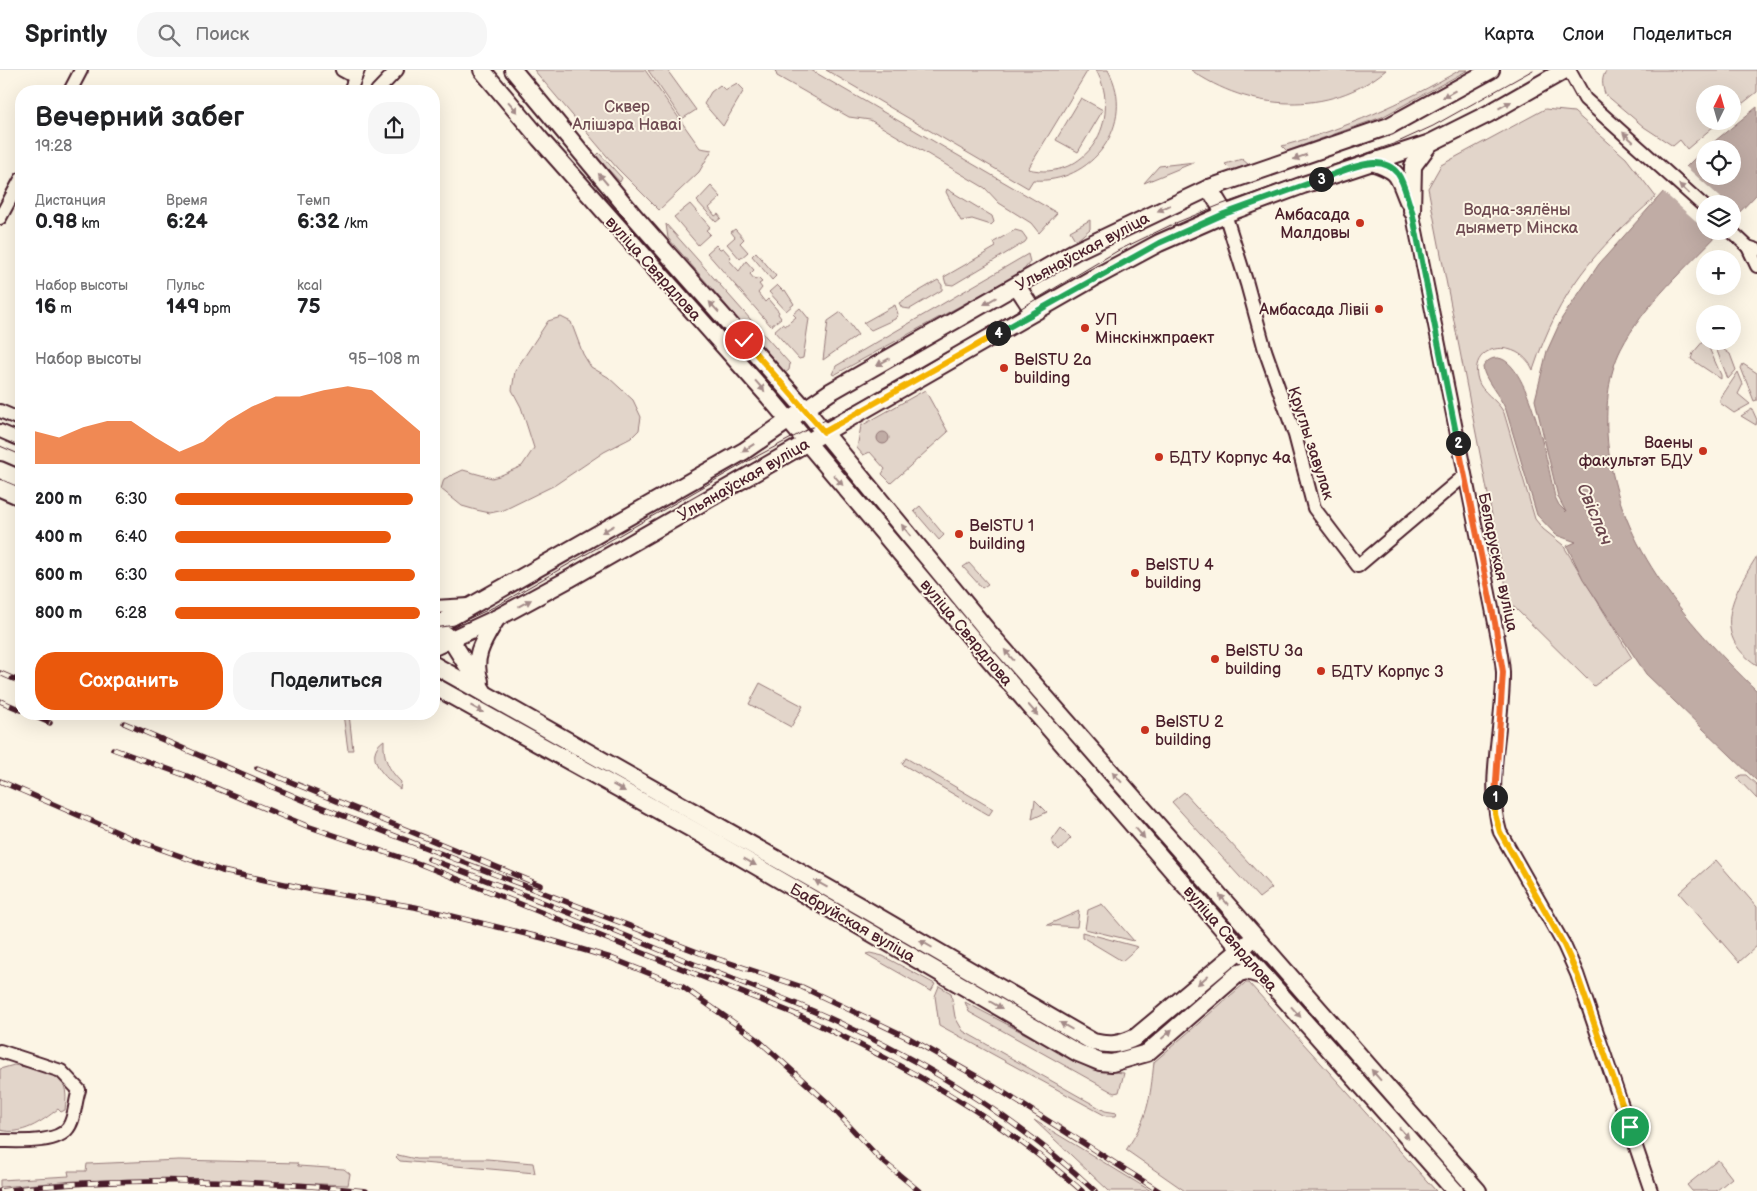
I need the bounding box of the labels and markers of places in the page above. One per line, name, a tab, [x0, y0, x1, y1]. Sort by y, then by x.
pin: 3	[1308, 166, 1334, 192]
place label: Амбасада Малдовы	[1274, 206, 1351, 243]
marker: Амбасада Малдовы	[1354, 217, 1366, 229]
place label: Амбасада Лівіі	[1258, 301, 1369, 320]
marker: Амбасада Лівіі	[1373, 303, 1385, 315]
place label: УП Мінскінжпраект	[1095, 311, 1215, 348]
pin	[723, 319, 765, 361]
pin: 4	[986, 320, 1010, 346]
marker: УП Мінскінжпраект	[1079, 322, 1091, 334]
place label: BelSTU 2a building	[1014, 351, 1092, 388]
marker: BelSTU 2a building	[998, 362, 1010, 374]
pin: 2	[1446, 430, 1470, 456]
place label: Ваены факультэт БДУ	[1579, 434, 1693, 471]
marker: Ваены факультэт БДУ	[1697, 445, 1709, 457]
place label: БДТУ Корпус 4а	[1169, 449, 1292, 468]
marker: БДТУ Корпус 4а	[1153, 451, 1165, 463]
place label: BelSTU 1 building	[969, 517, 1034, 554]
marker: BelSTU 1 building	[953, 528, 965, 540]
place label: BelSTU 4 building	[1145, 556, 1214, 593]
marker: BelSTU 4 building	[1129, 567, 1141, 579]
place label: BelSTU 3a building	[1225, 642, 1303, 679]
marker: BelSTU 3a building	[1209, 653, 1221, 665]
place label: БДТУ Корпус 3	[1331, 663, 1444, 682]
marker: БДТУ Корпус 3	[1315, 665, 1327, 677]
place label: BelSTU 2 building	[1155, 713, 1224, 750]
marker: BelSTU 2 building	[1139, 724, 1151, 736]
pin: 1	[1482, 784, 1508, 810]
pin	[1609, 1106, 1651, 1148]

